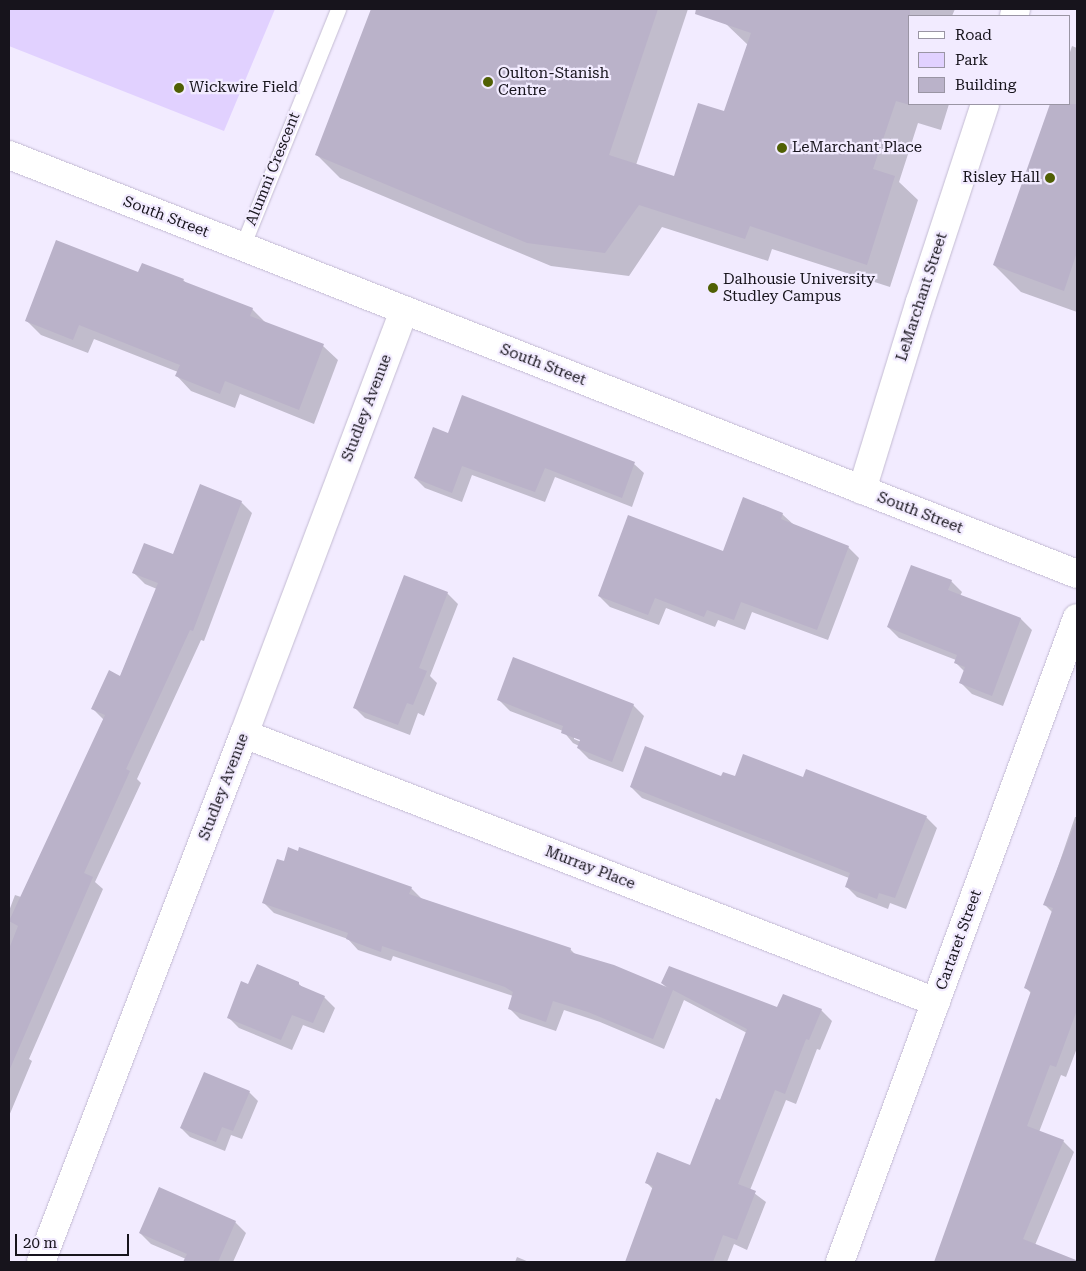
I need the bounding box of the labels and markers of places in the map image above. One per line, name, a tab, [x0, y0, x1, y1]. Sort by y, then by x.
place label: Oulton-Stanish Centre	[498, 64, 609, 99]
marker: Oulton-Stanish Centre	[482, 76, 494, 88]
place label: Wickwire Field	[189, 79, 298, 97]
marker: Wickwire Field	[173, 82, 185, 94]
place label: LeMarchant Place	[792, 139, 922, 157]
marker: LeMarchant Place	[776, 142, 788, 154]
place label: Risley Hall	[962, 169, 1040, 187]
marker: Risley Hall	[1044, 172, 1056, 184]
place label: Dalhousie University Studley Campus	[723, 270, 875, 305]
marker: Dalhousie University Studley Campus	[707, 282, 719, 294]

